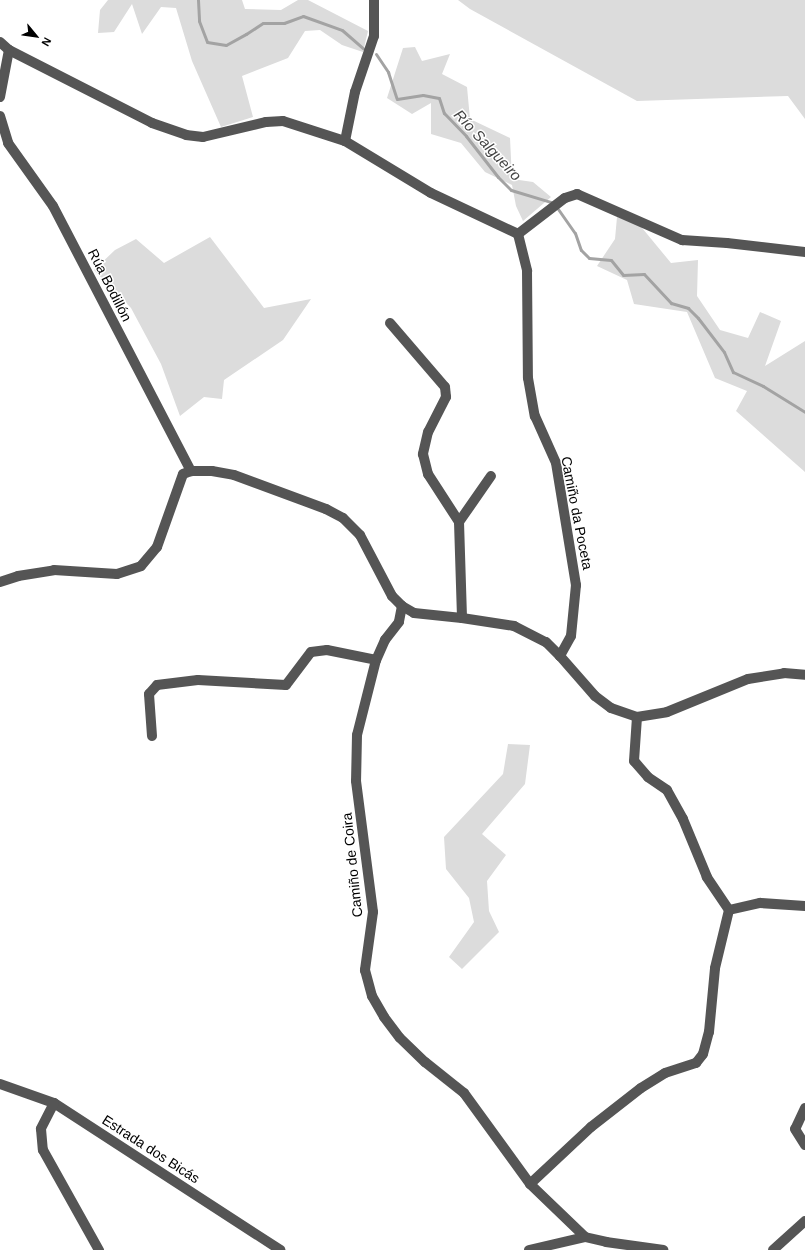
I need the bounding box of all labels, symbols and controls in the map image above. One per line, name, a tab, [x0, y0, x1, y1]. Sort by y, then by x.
north arrow	[16, 16, 56, 56]
text: N	[39, 35, 54, 48]
water label: Río Salgueiro	[450, 106, 526, 184]
street label: Rúa Bodillón	[84, 246, 136, 324]
street label: Camiño da Poceta	[558, 455, 596, 571]
street label: Camiño de Coira	[338, 812, 366, 918]
street label: Estrada dos Bicás	[99, 1111, 203, 1187]

